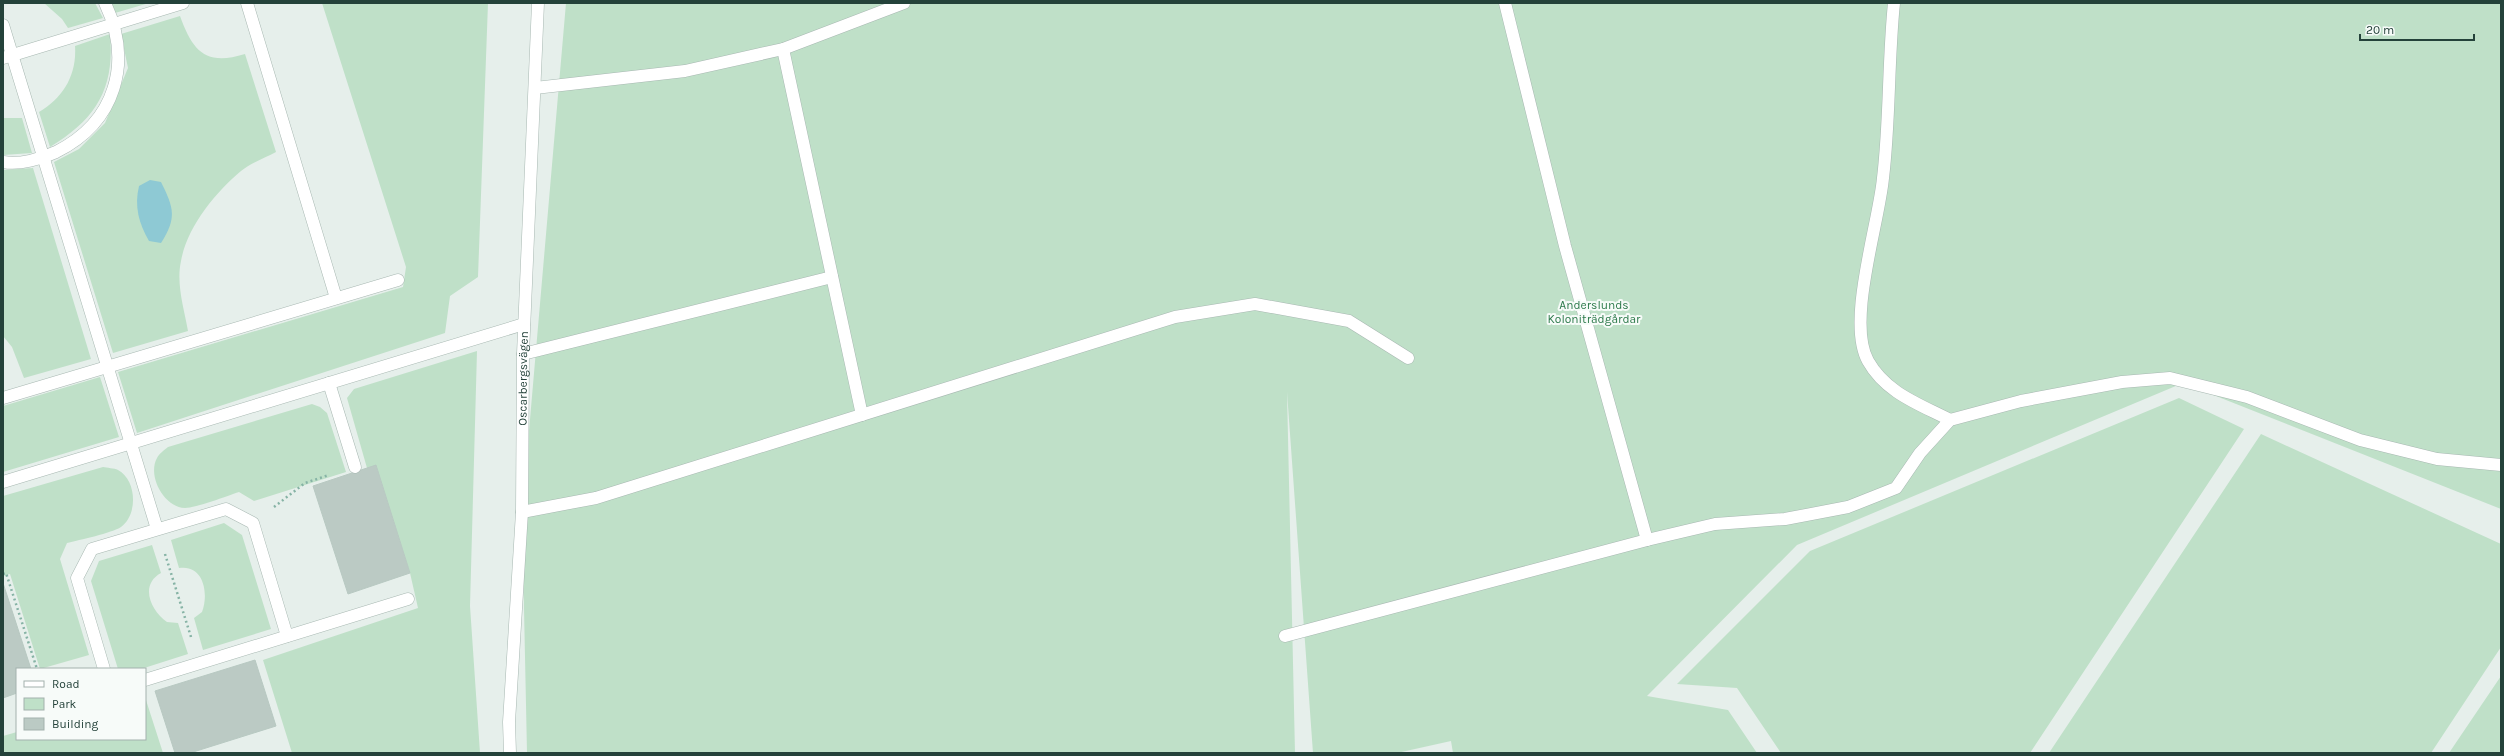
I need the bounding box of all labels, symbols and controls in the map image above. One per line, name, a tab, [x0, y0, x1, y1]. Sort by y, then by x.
scale bar	[2360, 16, 2474, 42]
text: 20 m	[2366, 23, 2394, 37]
park label: Anderslunds Koloniträdgårdar	[1548, 298, 1641, 326]
street label: Oscarbergsvägen	[516, 331, 531, 426]
legend	[16, 668, 146, 740]
text: Road	[52, 677, 80, 691]
text: Park	[52, 697, 77, 711]
text: Building	[52, 717, 99, 731]

